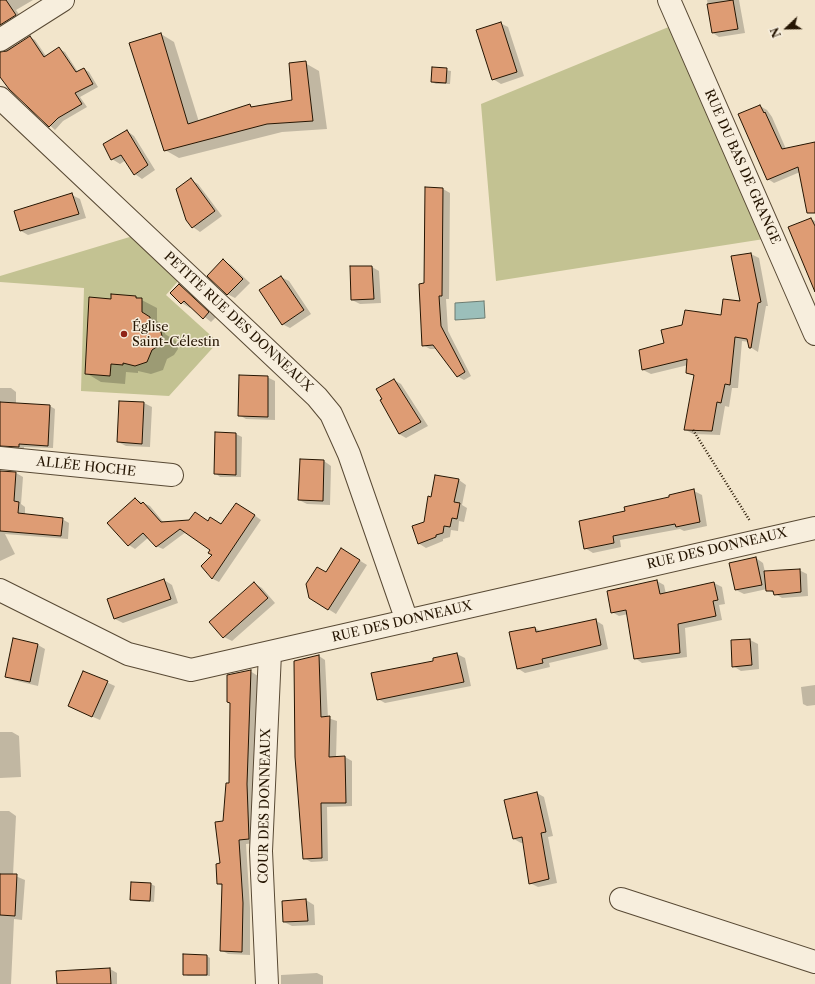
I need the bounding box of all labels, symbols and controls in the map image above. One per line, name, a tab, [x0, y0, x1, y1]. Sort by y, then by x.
north arrow	[767, 8, 807, 48]
text: N	[768, 25, 784, 40]
street label: RUE DU BAS DE GRANGE	[701, 87, 783, 247]
street label: PETITE RUE DES DONNEAUX	[160, 249, 316, 395]
place label: Église Saint-Célestin	[132, 319, 220, 350]
marker: Église Saint-Célestin	[119, 329, 129, 339]
street label: ALLÉE HOCHE	[35, 454, 137, 480]
street label: RUE DES DONNEAUX	[645, 525, 789, 573]
street label: RUE DES DONNEAUX	[330, 598, 474, 646]
street label: COUR DES DONNEAUX	[256, 728, 274, 884]

